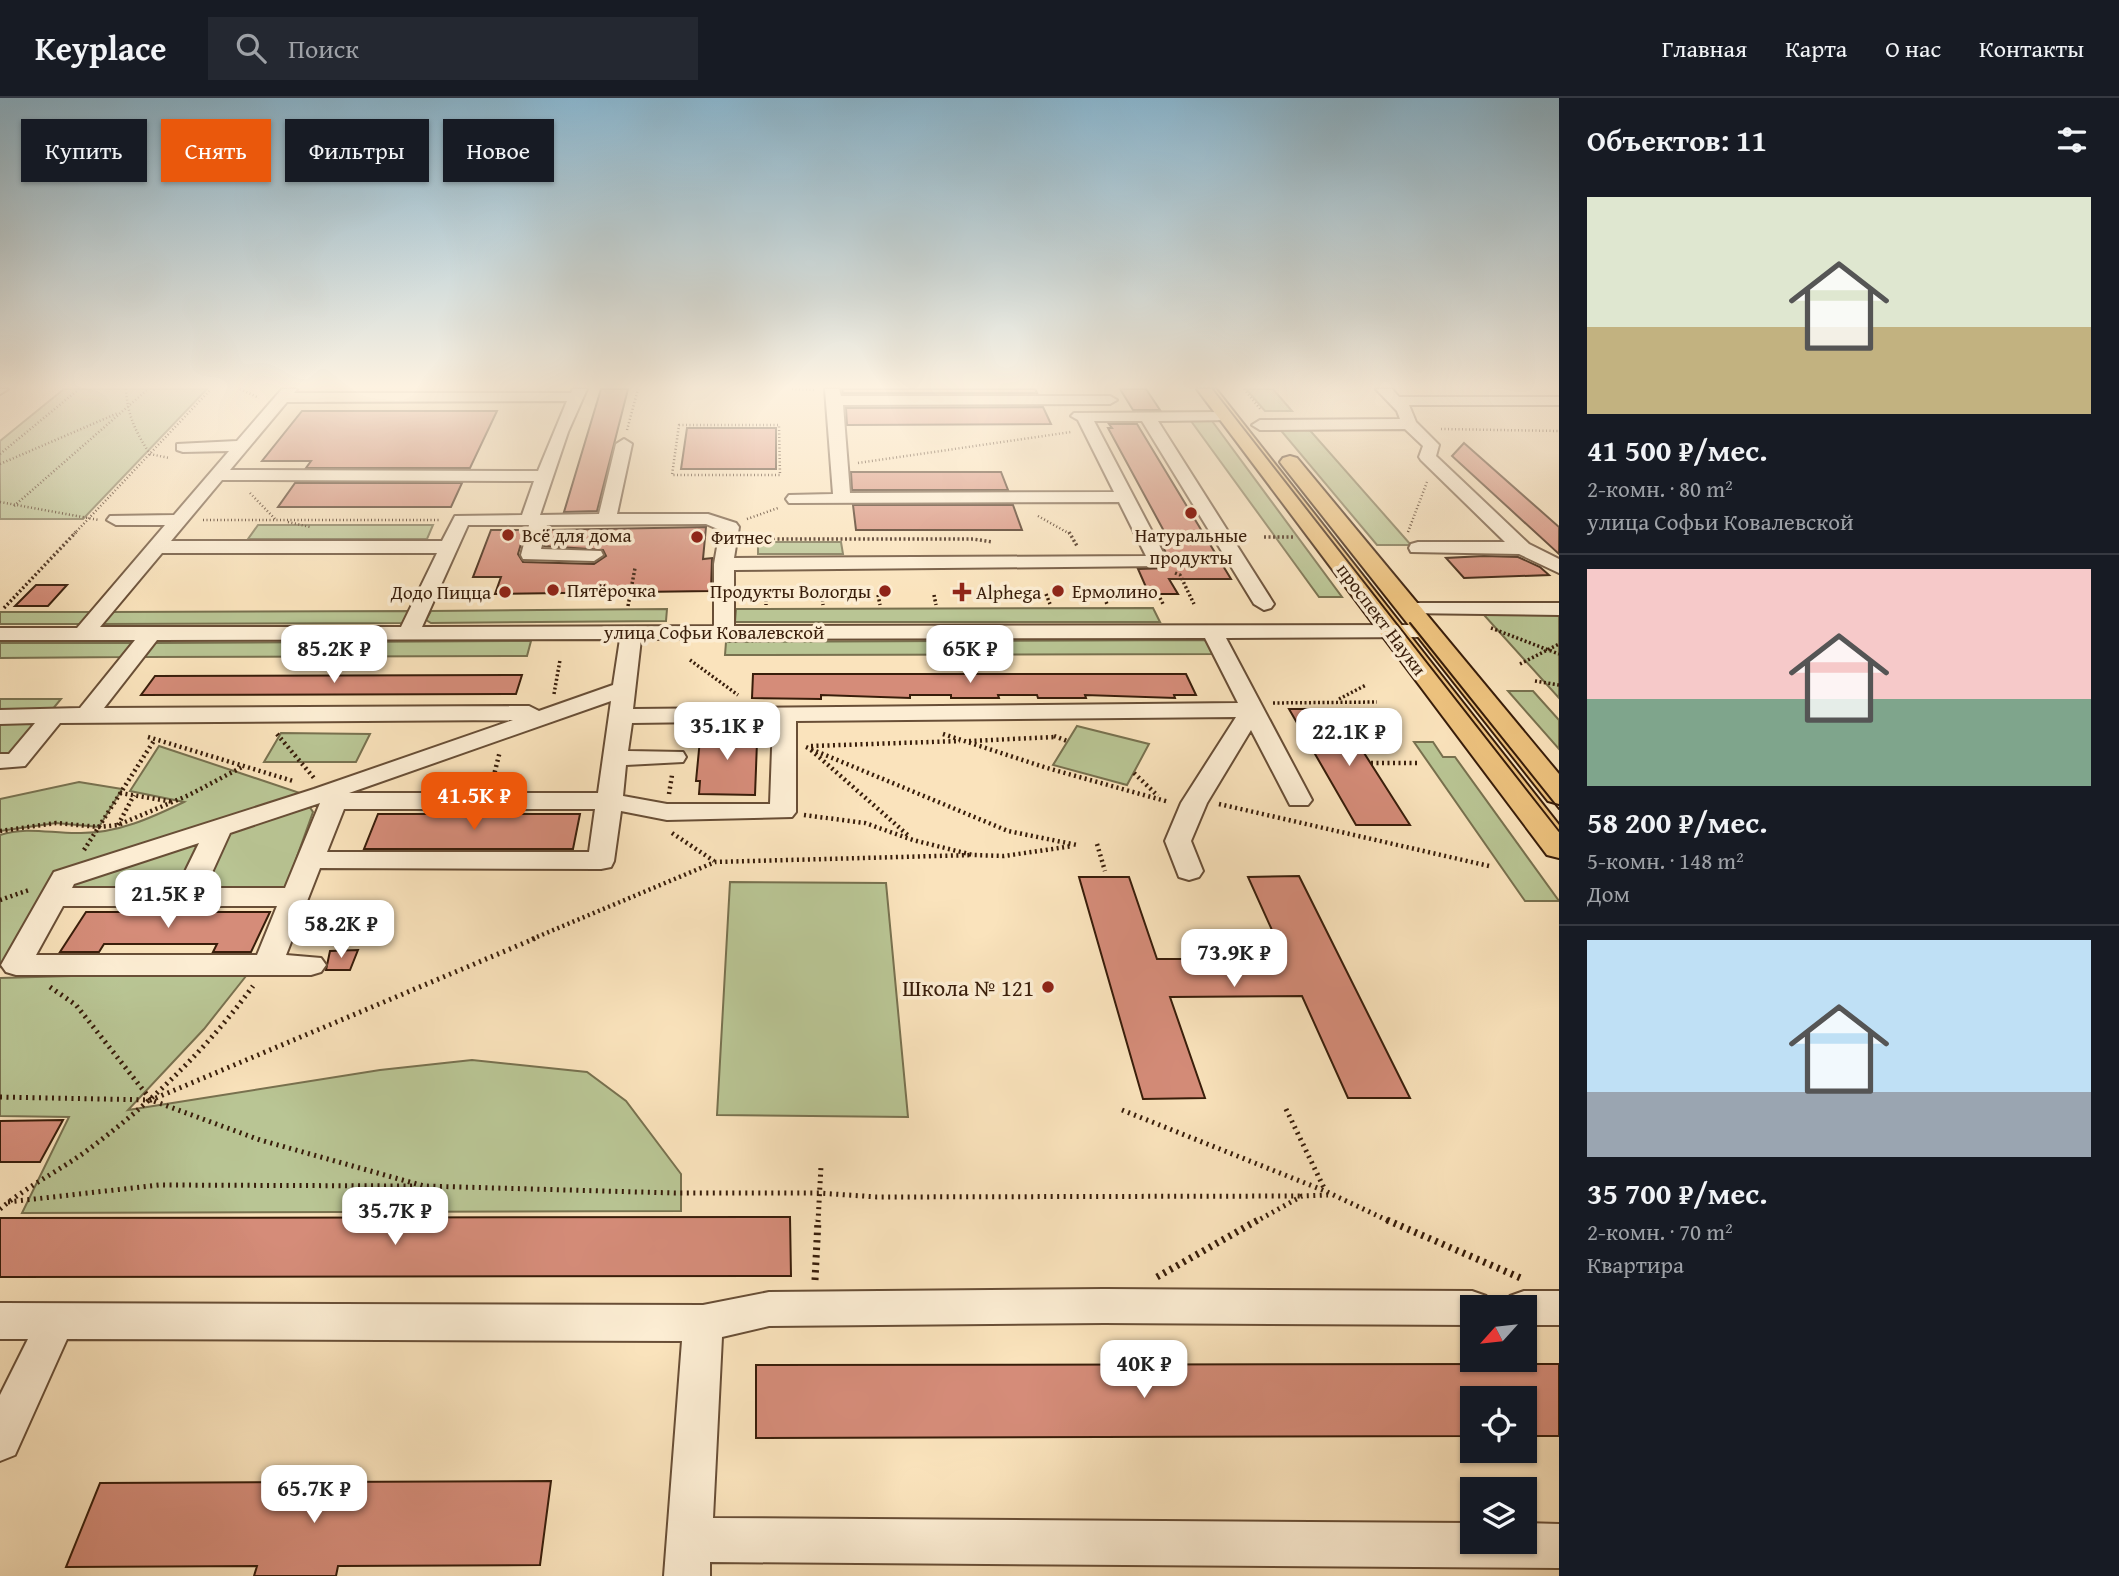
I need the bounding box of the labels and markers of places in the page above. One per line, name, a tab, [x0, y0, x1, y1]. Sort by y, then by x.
marker: Натуральные продукты	[1183, 505, 1199, 521]
place label: Всё для дома	[522, 521, 632, 549]
place label: Натуральные продукты	[1135, 521, 1247, 571]
place label: Фитнес	[711, 523, 772, 551]
marker: Всё для дома	[500, 527, 516, 543]
marker: Фитнес	[689, 529, 705, 545]
place label: Пятёрочка	[567, 576, 656, 604]
place label: Продукты Вологды	[710, 577, 871, 605]
place label: Ермолино	[1072, 577, 1158, 605]
place label: Додо Пицца	[390, 578, 491, 606]
place label: Alphega	[976, 578, 1041, 606]
marker: Пятёрочка	[545, 582, 561, 598]
marker: Продукты Вологды	[877, 583, 893, 599]
marker: Ермолино	[1050, 583, 1066, 599]
marker: Додо Пицца	[497, 584, 513, 600]
marker: Alphega	[954, 584, 970, 600]
pin: 85.2K ₽	[269, 626, 399, 685]
pin: 65K ₽	[921, 626, 1019, 685]
pin: 35.1K ₽	[662, 702, 792, 762]
pin: 22.1K ₽	[1284, 708, 1414, 768]
pin: 41.5K ₽	[409, 772, 539, 832]
pin: 21.5K ₽	[103, 870, 233, 930]
pin: 58.2K ₽	[276, 900, 406, 960]
pin: 73.9K ₽	[1169, 930, 1299, 989]
place label: Школа № 121	[902, 971, 1034, 1004]
marker: Школа № 121	[1040, 979, 1056, 995]
pin: 35.7K ₽	[330, 1188, 460, 1247]
pin: 40K ₽	[1095, 1340, 1193, 1400]
pin: 65.7K ₽	[249, 1466, 379, 1525]

